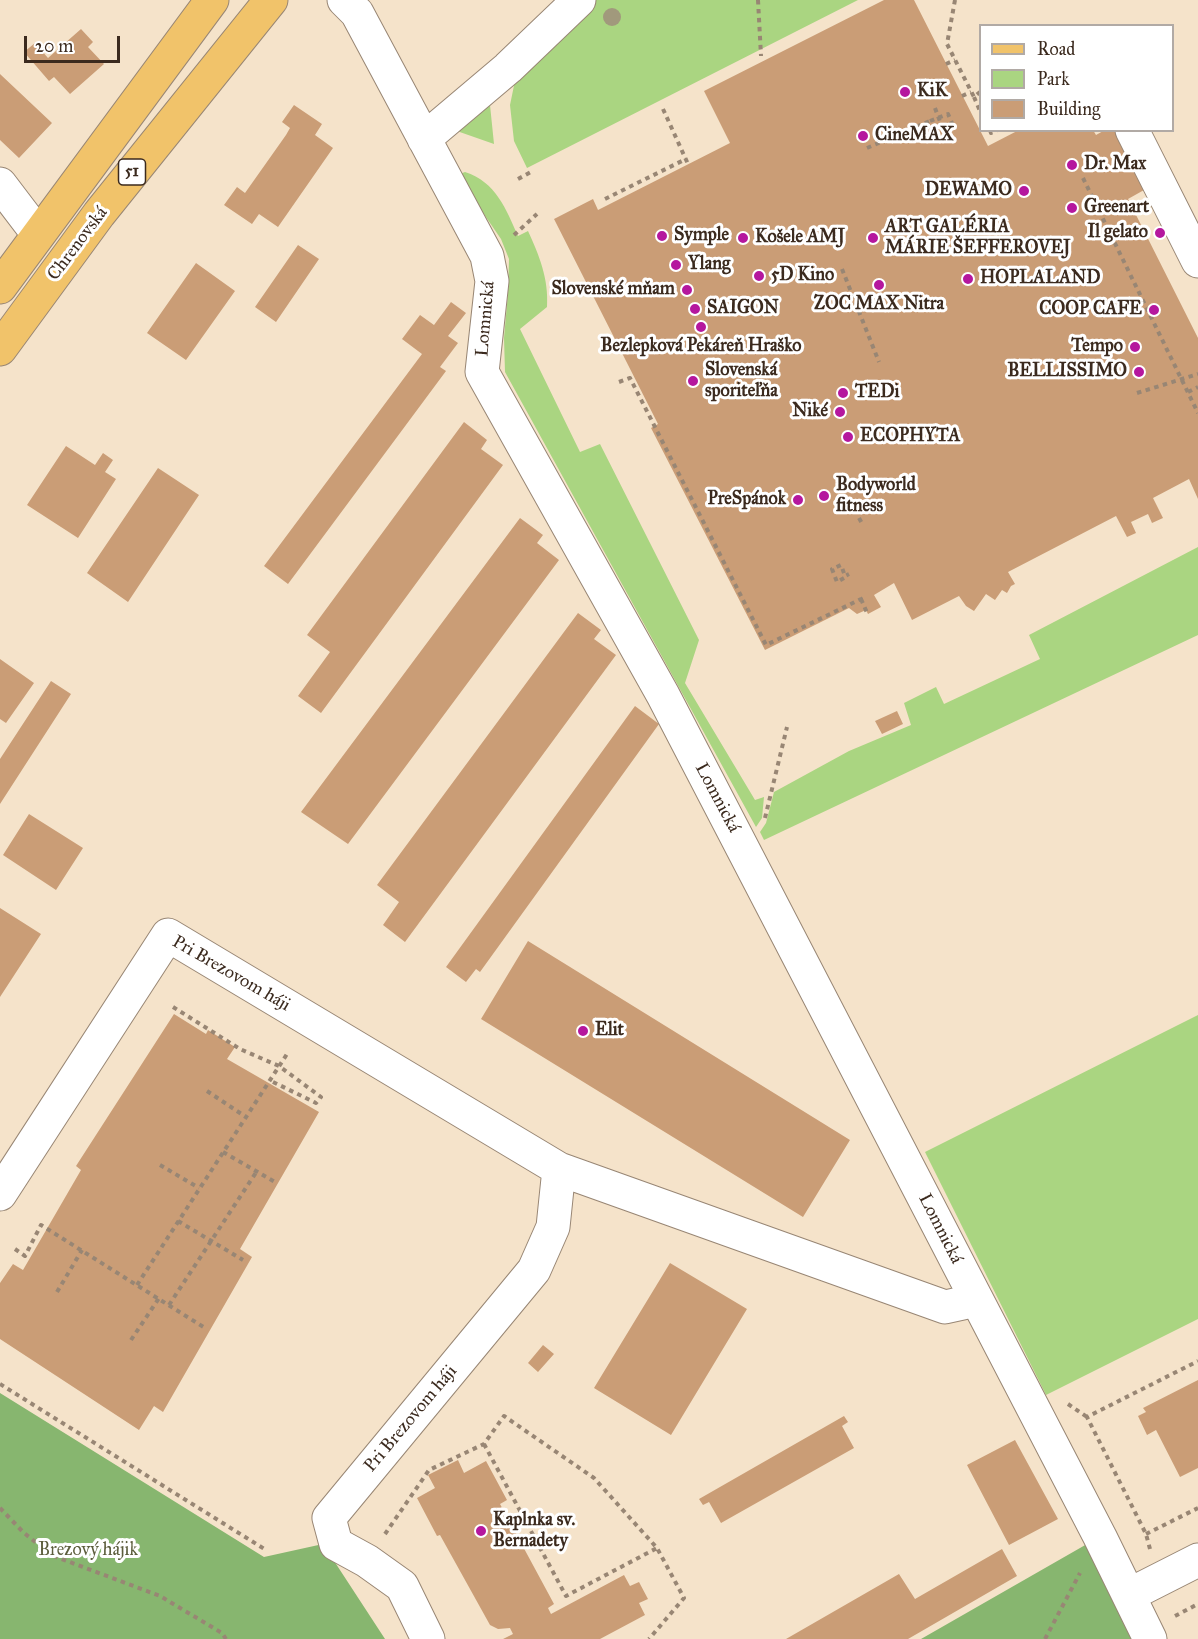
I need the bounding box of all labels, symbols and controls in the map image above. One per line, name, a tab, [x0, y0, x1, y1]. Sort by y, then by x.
scale bar	[27, 24, 123, 62]
legend	[979, 24, 1174, 132]
text: 20 m	[35, 35, 73, 57]
text: Road	[1037, 38, 1075, 60]
text: Park	[1037, 68, 1070, 90]
place label: KiK	[917, 81, 947, 103]
marker: KiK	[898, 85, 912, 99]
text: Building	[1037, 98, 1100, 120]
place label: CineMAX	[875, 125, 954, 147]
marker: CineMAX	[856, 129, 870, 143]
place label: Dr. Max	[1084, 154, 1146, 176]
marker: Dr. Max	[1065, 158, 1079, 172]
road number: 51	[118, 159, 146, 185]
place label: DEWAMO	[925, 180, 1012, 202]
marker: DEWAMO	[1017, 184, 1031, 198]
place label: Greenart	[1084, 197, 1149, 219]
marker: Greenart	[1065, 201, 1079, 215]
street label: Chrenovská	[43, 203, 113, 285]
place label: ART GALÉRIA MÁRIE ŠEFFEROVEJ	[885, 217, 1071, 260]
place label: Il gelato	[1088, 222, 1148, 244]
place label: Symple	[674, 225, 729, 247]
marker: Il gelato	[1153, 226, 1167, 240]
place label: Košele AMJ	[755, 227, 845, 249]
marker: Symple	[655, 229, 669, 243]
marker: Košele AMJ	[736, 231, 750, 245]
marker: ART GALÉRIA MÁRIE ŠEFFEROVEJ	[866, 231, 880, 245]
place label: Ylang	[688, 254, 730, 276]
marker: Ylang	[669, 258, 683, 272]
place label: 5D Kino	[771, 265, 834, 287]
place label: HOPLALAND	[980, 268, 1101, 290]
marker: 5D Kino	[752, 269, 766, 283]
marker: HOPLALAND	[961, 272, 975, 286]
marker: ZOC MAX Nitra	[872, 278, 886, 292]
place label: Slovenské mňam	[551, 279, 675, 301]
street label: Lomnická	[472, 280, 500, 358]
marker: Slovenské mňam	[680, 283, 694, 297]
place label: ZOC MAX Nitra	[814, 294, 944, 316]
place label: SAIGON	[707, 298, 779, 320]
place label: COOP CAFE	[1039, 299, 1142, 321]
marker: SAIGON	[688, 302, 702, 316]
marker: COOP CAFE	[1147, 303, 1161, 317]
marker: Bezlepková Pekáreň Hraško	[694, 320, 708, 334]
place label: Bezlepková Pekáreň Hraško	[600, 336, 802, 358]
place label: Tempo	[1071, 336, 1123, 358]
marker: Tempo	[1128, 340, 1142, 354]
place label: Slovenská sporiteľňa	[705, 360, 778, 403]
place label: BELLISSIMO	[1008, 361, 1127, 383]
marker: BELLISSIMO	[1132, 365, 1146, 379]
marker: Slovenská sporiteľňa	[686, 374, 700, 388]
place label: TEDi	[855, 382, 899, 404]
marker: TEDi	[836, 386, 850, 400]
place label: Niké	[792, 401, 828, 423]
marker: Niké	[833, 405, 847, 419]
place label: ECOPHYTA	[860, 426, 960, 448]
marker: ECOPHYTA	[841, 430, 855, 444]
place label: Bodyworld fitness	[836, 475, 916, 518]
place label: PreSpánok	[708, 489, 786, 511]
marker: Bodyworld fitness	[817, 489, 831, 503]
marker: PreSpánok	[791, 493, 805, 507]
street label: Lomnická	[690, 759, 744, 837]
street label: Pri Brezovom háji	[168, 931, 294, 1017]
place label: Elit	[595, 1020, 624, 1042]
marker: Elit	[576, 1024, 590, 1038]
street label: Lomnická	[913, 1190, 967, 1268]
street label: Pri Brezovom háji	[360, 1361, 462, 1477]
place label: Kaplnka sv. Bernadety	[493, 1510, 575, 1552]
marker: Kaplnka sv. Bernadety	[474, 1524, 488, 1538]
park label: Brezový hájik	[38, 1540, 138, 1562]

